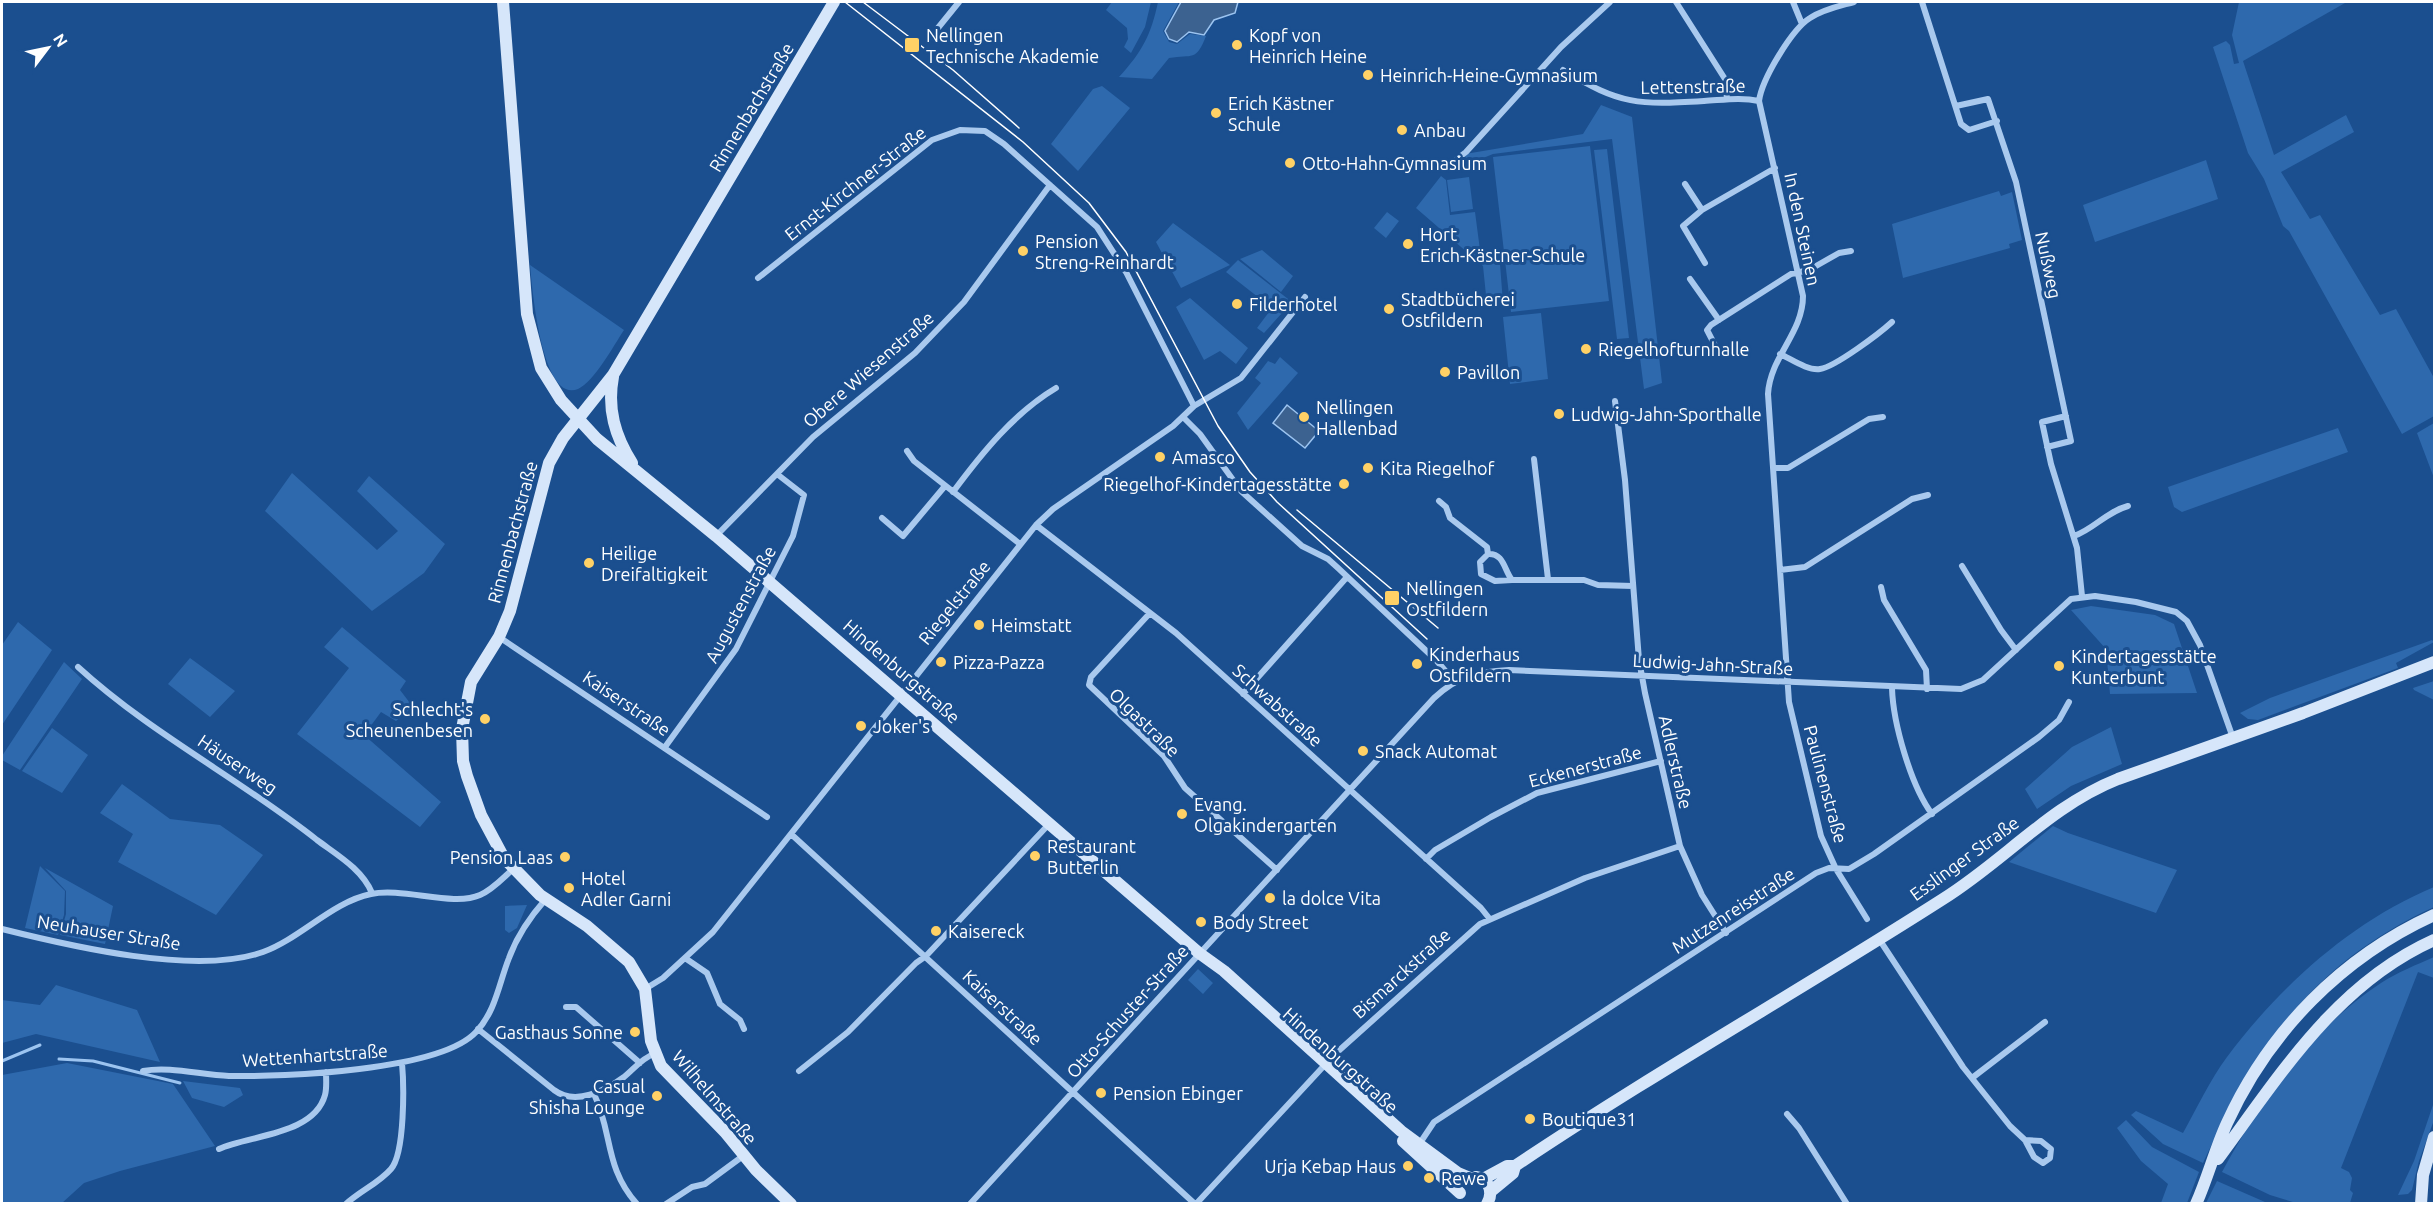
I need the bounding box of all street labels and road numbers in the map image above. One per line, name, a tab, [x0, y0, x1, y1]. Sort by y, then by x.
street label: Rinnenbachstraße	[705, 39, 797, 175]
street label: Lettenstraße	[1640, 75, 1746, 97]
street label: Ernst-Kirchner-Straße	[781, 122, 929, 244]
street label: In den Steinen	[1781, 171, 1825, 287]
street label: Nußweg	[2032, 230, 2066, 300]
street label: Obere Wiesenstraße	[799, 307, 937, 431]
street label: Rinnenbachstraße	[483, 459, 541, 605]
street label: Augustenstraße	[701, 542, 779, 666]
street label: Riegelstraße	[914, 556, 994, 648]
street label: Hindenburgstraße	[840, 615, 964, 727]
street label: Ludwig-Jahn-Straße	[1632, 650, 1794, 678]
street label: Schwabstraße	[1229, 660, 1327, 750]
street label: Kaiserstraße	[580, 667, 674, 739]
street label: Olgastraße	[1106, 684, 1184, 760]
street label: Adlerstraße	[1656, 713, 1696, 811]
street label: Paulinenstraße	[1801, 723, 1851, 845]
street label: Häuserweg	[195, 730, 281, 798]
street label: Eckenerstraße	[1526, 741, 1644, 791]
street label: Esslinger Straße	[1906, 812, 2022, 904]
street label: Mutzenreisstraße	[1668, 863, 1798, 957]
street label: Neuhauser Straße	[36, 911, 182, 953]
street label: Bismarckstraße	[1348, 924, 1454, 1022]
street label: Otto-Schuster-Straße	[1062, 940, 1192, 1082]
street label: Kaiserstraße	[959, 965, 1047, 1049]
street label: Hindenburgstraße	[1279, 1003, 1403, 1117]
street label: Wettenhartstraße	[242, 1040, 388, 1070]
street label: Wilhelmstraße	[669, 1046, 761, 1148]

